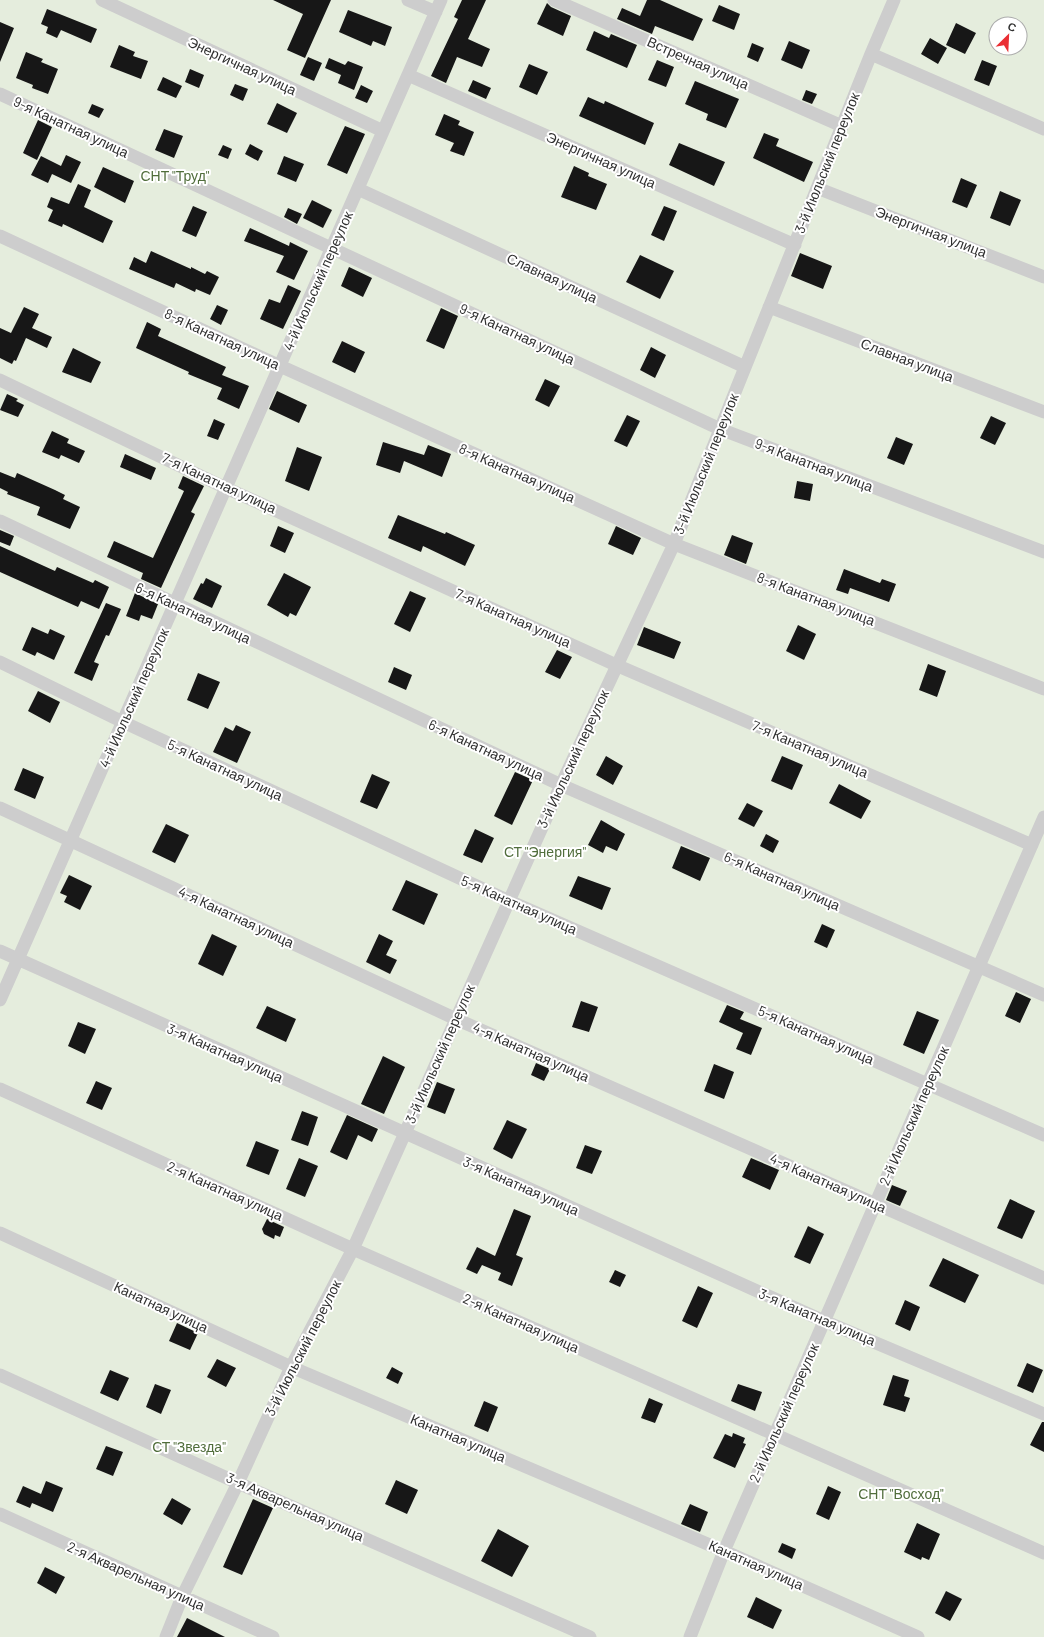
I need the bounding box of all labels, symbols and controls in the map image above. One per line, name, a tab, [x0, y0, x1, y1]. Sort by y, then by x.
north arrow	[988, 16, 1028, 56]
text: С	[1006, 19, 1019, 34]
street label: Встречная улица	[645, 32, 752, 93]
street label: Энергичная улица	[185, 33, 299, 98]
street label: 3-й Июльский переулок	[790, 89, 863, 236]
street label: 9-я Канатная улица	[11, 92, 132, 161]
street label: Энергичная улица	[544, 128, 659, 191]
park label: СНТ "Труд"	[140, 167, 210, 184]
street label: Энергичная улица	[873, 202, 989, 261]
street label: 4-й Июльский переулок	[279, 208, 356, 353]
street label: Славная улица	[504, 249, 600, 306]
street label: 9-я Канатная улица	[457, 299, 578, 368]
street label: 8-я Канатная улица	[162, 304, 283, 373]
street label: Славная улица	[858, 334, 956, 385]
street label: 3-й Июльский переулок	[669, 390, 742, 537]
street label: 9-я Канатная улица	[753, 434, 876, 495]
street label: 8-я Канатная улица	[457, 439, 578, 506]
street label: 7-я Канатная улица	[159, 449, 279, 517]
street label: 8-я Канатная улица	[755, 568, 878, 629]
street label: 6-я Канатная улица	[133, 578, 254, 647]
street label: 7-я Канатная улица	[453, 584, 574, 651]
street label: 4-й Июльский переулок	[95, 625, 172, 770]
street label: 3-й Июльский переулок	[533, 686, 612, 831]
street label: 6-я Канатная улица	[426, 715, 547, 784]
street label: 7-я Канатная улица	[750, 716, 871, 781]
street label: 5-я Канатная улица	[165, 735, 286, 804]
park label: СТ "Энергия"	[504, 843, 586, 860]
street label: 6-я Канатная улица	[722, 847, 843, 914]
street label: 5-я Канатная улица	[459, 871, 580, 938]
street label: 4-я Канатная улица	[176, 882, 297, 951]
street label: 3-й Июльский переулок	[401, 981, 478, 1126]
street label: 5-я Канатная улица	[756, 1001, 877, 1068]
street label: 4-я Канатная улица	[470, 1018, 592, 1085]
street label: 3-я Канатная улица	[165, 1019, 286, 1086]
street label: 2-й Июльский переулок	[875, 1043, 952, 1188]
street label: 4-я Канатная улица	[767, 1149, 889, 1216]
street label: 3-я Канатная улица	[461, 1152, 582, 1219]
street label: 2-я Канатная улица	[164, 1157, 286, 1224]
street label: 3-й Июльский переулок	[261, 1276, 345, 1419]
street label: Канатная улица	[111, 1277, 211, 1336]
street label: 3-я Канатная улица	[756, 1284, 878, 1349]
street label: 2-я Канатная улица	[460, 1289, 582, 1356]
street label: 2-й Июльский переулок	[745, 1340, 822, 1485]
street label: Канатная улица	[408, 1410, 509, 1465]
park label: СТ "Звезда"	[152, 1438, 226, 1455]
street label: 3-я Акварельная улица	[224, 1469, 367, 1545]
park label: СНТ "Восход"	[858, 1485, 944, 1502]
street label: Канатная улица	[706, 1536, 806, 1593]
street label: 2-я Акварельная улица	[65, 1537, 208, 1614]

